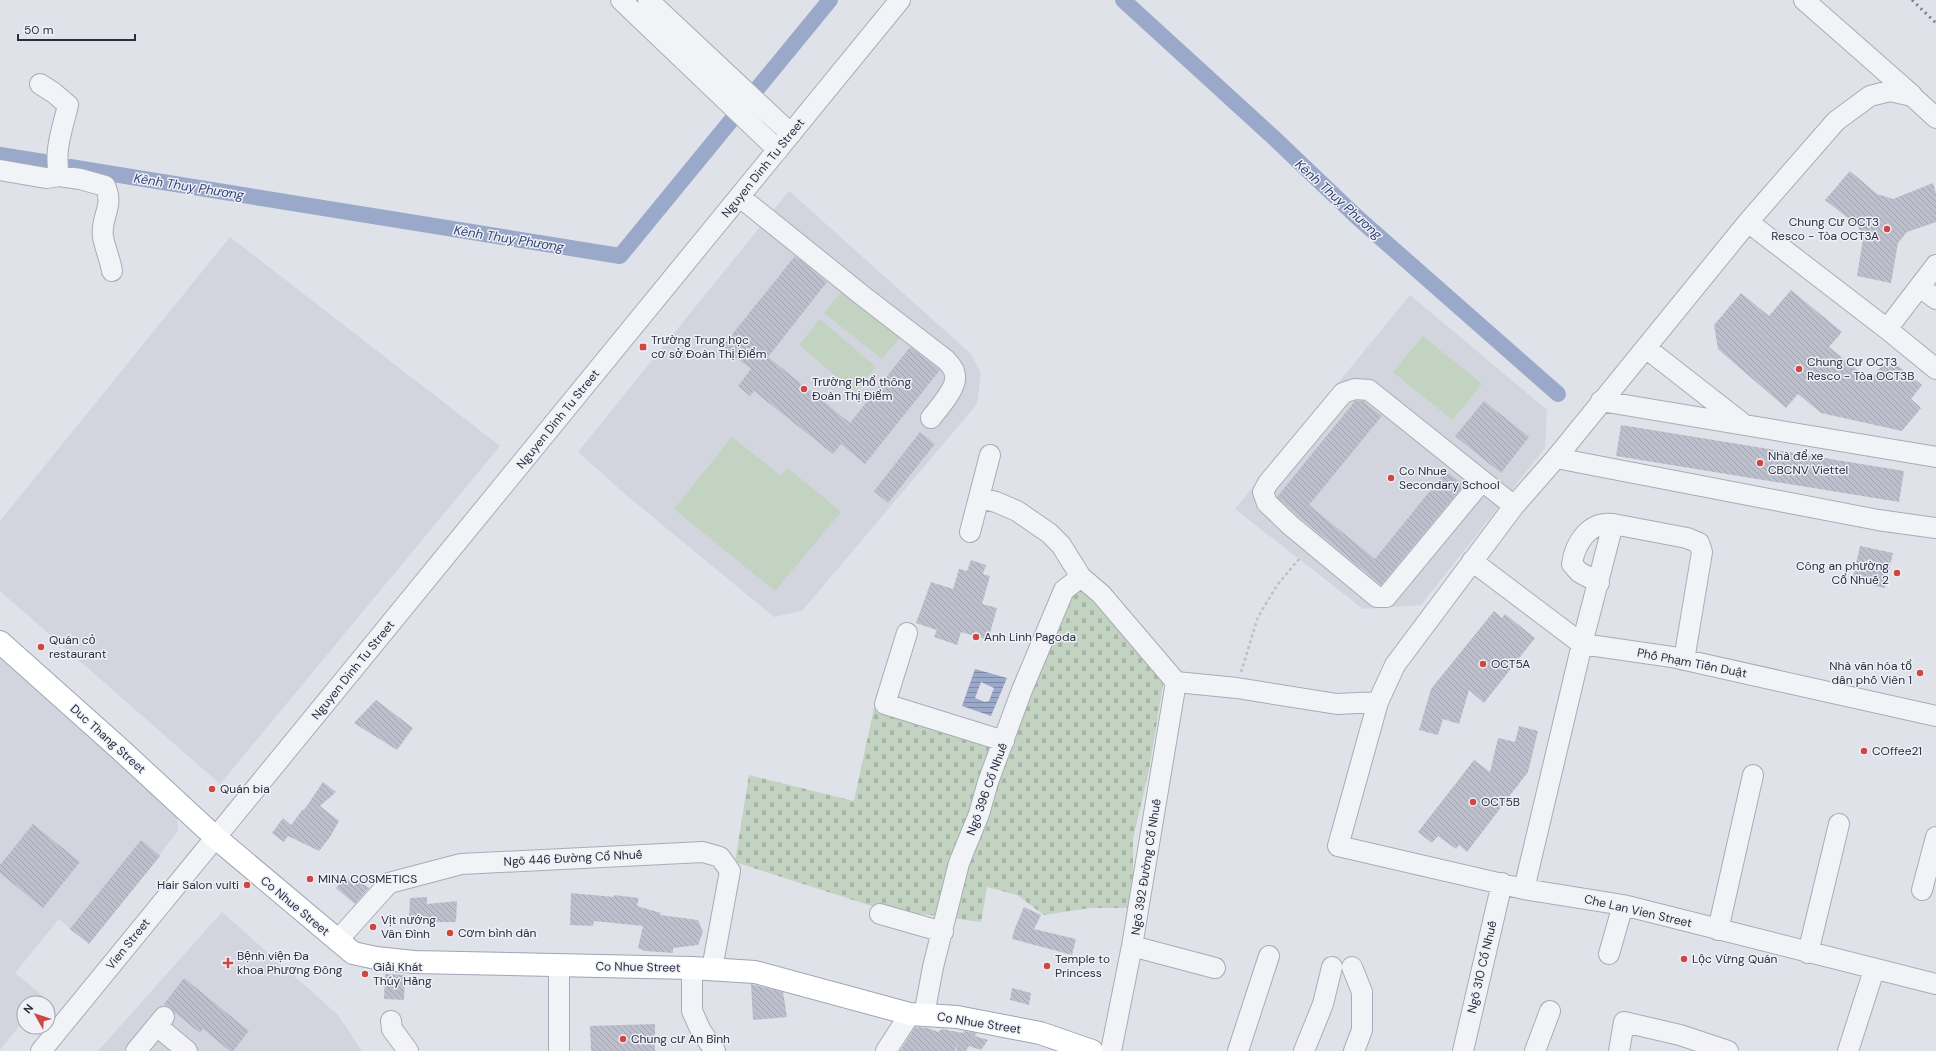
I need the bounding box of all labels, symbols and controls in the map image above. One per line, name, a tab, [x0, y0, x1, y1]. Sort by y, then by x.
scale bar	[18, 16, 135, 42]
text: 50 m	[24, 22, 53, 38]
street label: Nguyen Dinh Tu Street	[718, 115, 808, 221]
water label: Kênh Thuỵ Phương	[1292, 156, 1386, 243]
water label: Kênh Thuỵ Phương	[133, 169, 246, 204]
place label: Chung Cư OCT3 Resco - Tòa OCT3A	[1771, 214, 1879, 244]
water label: Kênh Thuỵ Phương	[453, 221, 566, 256]
marker: Chung Cư OCT3 Resco - Tòa OCT3A	[1882, 224, 1892, 234]
place label: Trường Trung học cơ sở Đoàn Thị Điểm	[651, 332, 767, 362]
marker: Trường Trung học cơ sở Đoàn Thị Điểm	[638, 342, 648, 352]
place label: Chung Cư OCT3 Resco - Tòa OCT3B	[1807, 354, 1914, 384]
marker: Chung Cư OCT3 Resco - Tòa OCT3B	[1794, 364, 1804, 374]
street label: Nguyen Dinh Tu Street	[513, 366, 603, 472]
place label: Trường Phổ thông Đoàn Thị Điểm	[812, 374, 912, 404]
marker: Trường Phổ thông Đoàn Thị Điểm	[799, 384, 809, 394]
place label: Nhà để xe CBCNV Viettel	[1768, 448, 1848, 478]
marker: Nhà để xe CBCNV Viettel	[1755, 458, 1765, 468]
place label: Co Nhue Secondary School	[1399, 463, 1500, 493]
marker: Co Nhue Secondary School	[1386, 473, 1396, 483]
place label: Công an phường Cổ Nhuế 2	[1796, 558, 1889, 588]
marker: Công an phường Cổ Nhuế 2	[1892, 568, 1902, 578]
street label: Nguyen Dinh Tu Street	[308, 617, 398, 723]
place label: Anh Linh Pagoda	[984, 629, 1076, 645]
place label: Quán cỏ restaurant	[49, 632, 107, 662]
marker: Anh Linh Pagoda	[971, 632, 981, 642]
marker: Quán cỏ restaurant	[36, 642, 46, 652]
street label: Phố Phạm Tiến Duật	[1636, 644, 1749, 682]
place label: OCT5A	[1491, 656, 1530, 672]
place label: Nhà văn hóa tổ dân phố Viên 1	[1829, 658, 1912, 688]
marker: OCT5A	[1478, 659, 1488, 669]
marker: Nhà văn hóa tổ dân phố Viên 1	[1915, 668, 1925, 678]
street label: Duc Thang Street	[67, 701, 149, 777]
street label: Ngõ 396 Cổ Nhuế	[963, 740, 1011, 838]
place label: COffee21	[1872, 743, 1922, 759]
marker: COffee21	[1859, 746, 1869, 756]
place label: Quán bia	[220, 781, 270, 797]
marker: Quán bia	[207, 784, 217, 794]
place label: OCT5B	[1481, 794, 1520, 810]
marker: OCT5B	[1468, 797, 1478, 807]
street label: Ngõ 392 Đường Cổ Nhuế	[1127, 798, 1165, 936]
street label: Ngõ 446 Đường Cổ Nhuế	[503, 846, 643, 870]
place label: MINA COSMETICS	[318, 871, 417, 887]
street label: Co Nhue Street	[257, 873, 333, 940]
marker: MINA COSMETICS	[305, 874, 315, 884]
place label: Hair Salon vulti	[157, 877, 239, 893]
marker: Hair Salon vulti	[242, 880, 252, 890]
street label: Che Lan Vien Street	[1582, 891, 1694, 931]
place label: Vịt nướng Vân Đình	[381, 912, 436, 942]
street label: Vien Street	[102, 915, 154, 973]
street label: Ngõ 310 Cổ Nhuế	[1464, 919, 1500, 1015]
marker: Vịt nướng Vân Đình	[368, 922, 378, 932]
place label: Cơm bình dân	[458, 925, 537, 941]
marker: Cơm bình dân	[445, 928, 455, 938]
place label: Bệnh viện Đa khoa Phương Đông	[237, 948, 343, 978]
place label: Temple to Princess	[1055, 951, 1110, 981]
place label: Lộc Vừng Quán	[1692, 951, 1778, 967]
marker: Lộc Vừng Quán	[1679, 954, 1689, 964]
marker: Bệnh viện Đa khoa Phương Đông	[222, 957, 234, 969]
street label: Co Nhue Street	[595, 958, 681, 976]
place label: Giải Khát Thúy Hằng	[373, 959, 432, 989]
marker: Temple to Princess	[1042, 961, 1052, 971]
marker: Giải Khát Thúy Hằng	[360, 969, 370, 979]
north arrow	[16, 995, 56, 1035]
text: N	[20, 1001, 36, 1016]
street label: Co Nhue Street	[936, 1008, 1023, 1038]
place label: Chung cư An Bình	[631, 1031, 730, 1047]
marker: Chung cư An Bình	[618, 1034, 628, 1044]

